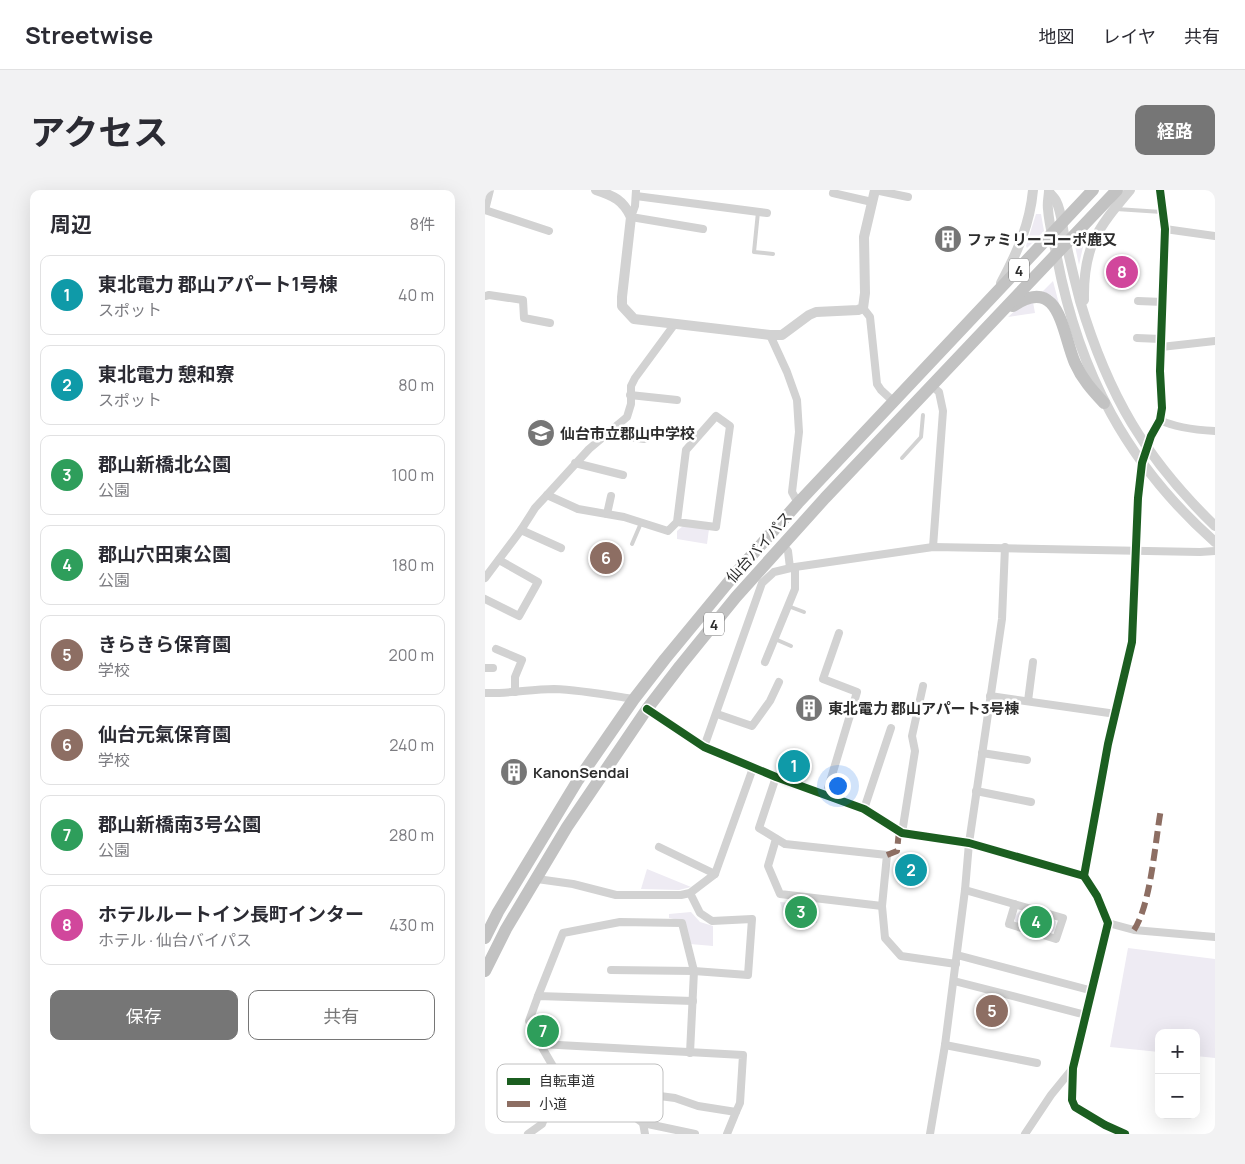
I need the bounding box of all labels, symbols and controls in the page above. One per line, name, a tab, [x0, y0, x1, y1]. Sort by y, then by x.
text: Streetwise	[25, 18, 153, 51]
text: 地図	[1039, 24, 1075, 48]
text: レイヤ	[1103, 24, 1156, 48]
text: 共有	[1184, 24, 1220, 48]
button: 経路	[1135, 105, 1215, 155]
text: アクセス	[30, 108, 168, 156]
text: 周辺	[50, 210, 92, 238]
text: 8件	[410, 213, 435, 235]
building icon: ファミリーコーポ鹿又	[933, 224, 963, 254]
place label: ファミリーコーポ鹿又	[967, 229, 1117, 250]
pin: 8	[1106, 253, 1138, 291]
road number: 4	[1009, 258, 1029, 282]
text: 東北電力 郡山アパート1号棟	[98, 271, 338, 297]
text: 1	[63, 284, 71, 306]
text: 40 m	[398, 284, 434, 306]
text: スポット	[98, 299, 162, 321]
text: 東北電力 憩和寮	[98, 361, 235, 387]
text: 2	[62, 374, 72, 396]
text: 80 m	[398, 374, 434, 396]
text: スポット	[98, 389, 162, 411]
school or university icon: 仙台市立郡山中学校	[526, 418, 556, 448]
place label: 仙台市立郡山中学校	[560, 423, 695, 444]
text: 郡山新橋北公園	[98, 451, 231, 477]
text: 3	[62, 464, 72, 486]
text: 100 m	[391, 464, 434, 486]
text: 公園	[98, 479, 130, 501]
street label: 仙台バイパス	[721, 507, 797, 587]
pin: 6	[590, 539, 622, 577]
text: 郡山穴田東公園	[98, 541, 231, 567]
text: 4	[62, 554, 72, 576]
text: 180 m	[392, 554, 434, 576]
text: 公園	[98, 569, 130, 591]
road number: 4	[704, 612, 724, 636]
text: きらきら保育園	[98, 631, 231, 657]
text: 5	[62, 644, 72, 666]
text: 200 m	[389, 644, 434, 666]
text: 学校	[98, 659, 130, 681]
building icon: 東北電力 郡山アパート3号棟	[794, 693, 824, 723]
place label: 東北電力 郡山アパート3号棟	[828, 698, 1019, 719]
text: 仙台元氣保育園	[98, 721, 231, 747]
text: 6	[62, 734, 72, 756]
text: 240 m	[389, 734, 434, 756]
pin: 1	[778, 747, 810, 785]
text: 学校	[98, 749, 130, 771]
building icon: KanonSendai	[499, 757, 529, 787]
place label: KanonSendai	[533, 762, 629, 783]
your location	[825, 773, 851, 799]
text: 郡山新橋南3号公園	[98, 811, 261, 837]
text: 7	[63, 824, 71, 846]
text: 280 m	[389, 824, 434, 846]
text: 公園	[98, 839, 130, 861]
pin: 2	[895, 851, 927, 889]
pin: 3	[785, 893, 817, 931]
text: ホテルルートイン長町インター	[98, 901, 364, 927]
pin: 4	[1020, 903, 1052, 941]
text: 8	[62, 914, 72, 936]
text: 430 m	[389, 914, 434, 936]
text: ホテル · 仙台バイパス	[98, 929, 252, 951]
button: 保存	[50, 990, 238, 1040]
button: 共有	[248, 990, 435, 1040]
pin: 5	[976, 992, 1008, 1030]
pin: 7	[527, 1012, 559, 1050]
map controls	[1155, 1029, 1200, 1119]
button: +	[1155, 1029, 1200, 1074]
legend	[497, 1064, 663, 1122]
text: 自転車道	[539, 1071, 595, 1090]
button: −	[1155, 1074, 1200, 1119]
text: 小道	[539, 1094, 567, 1113]

